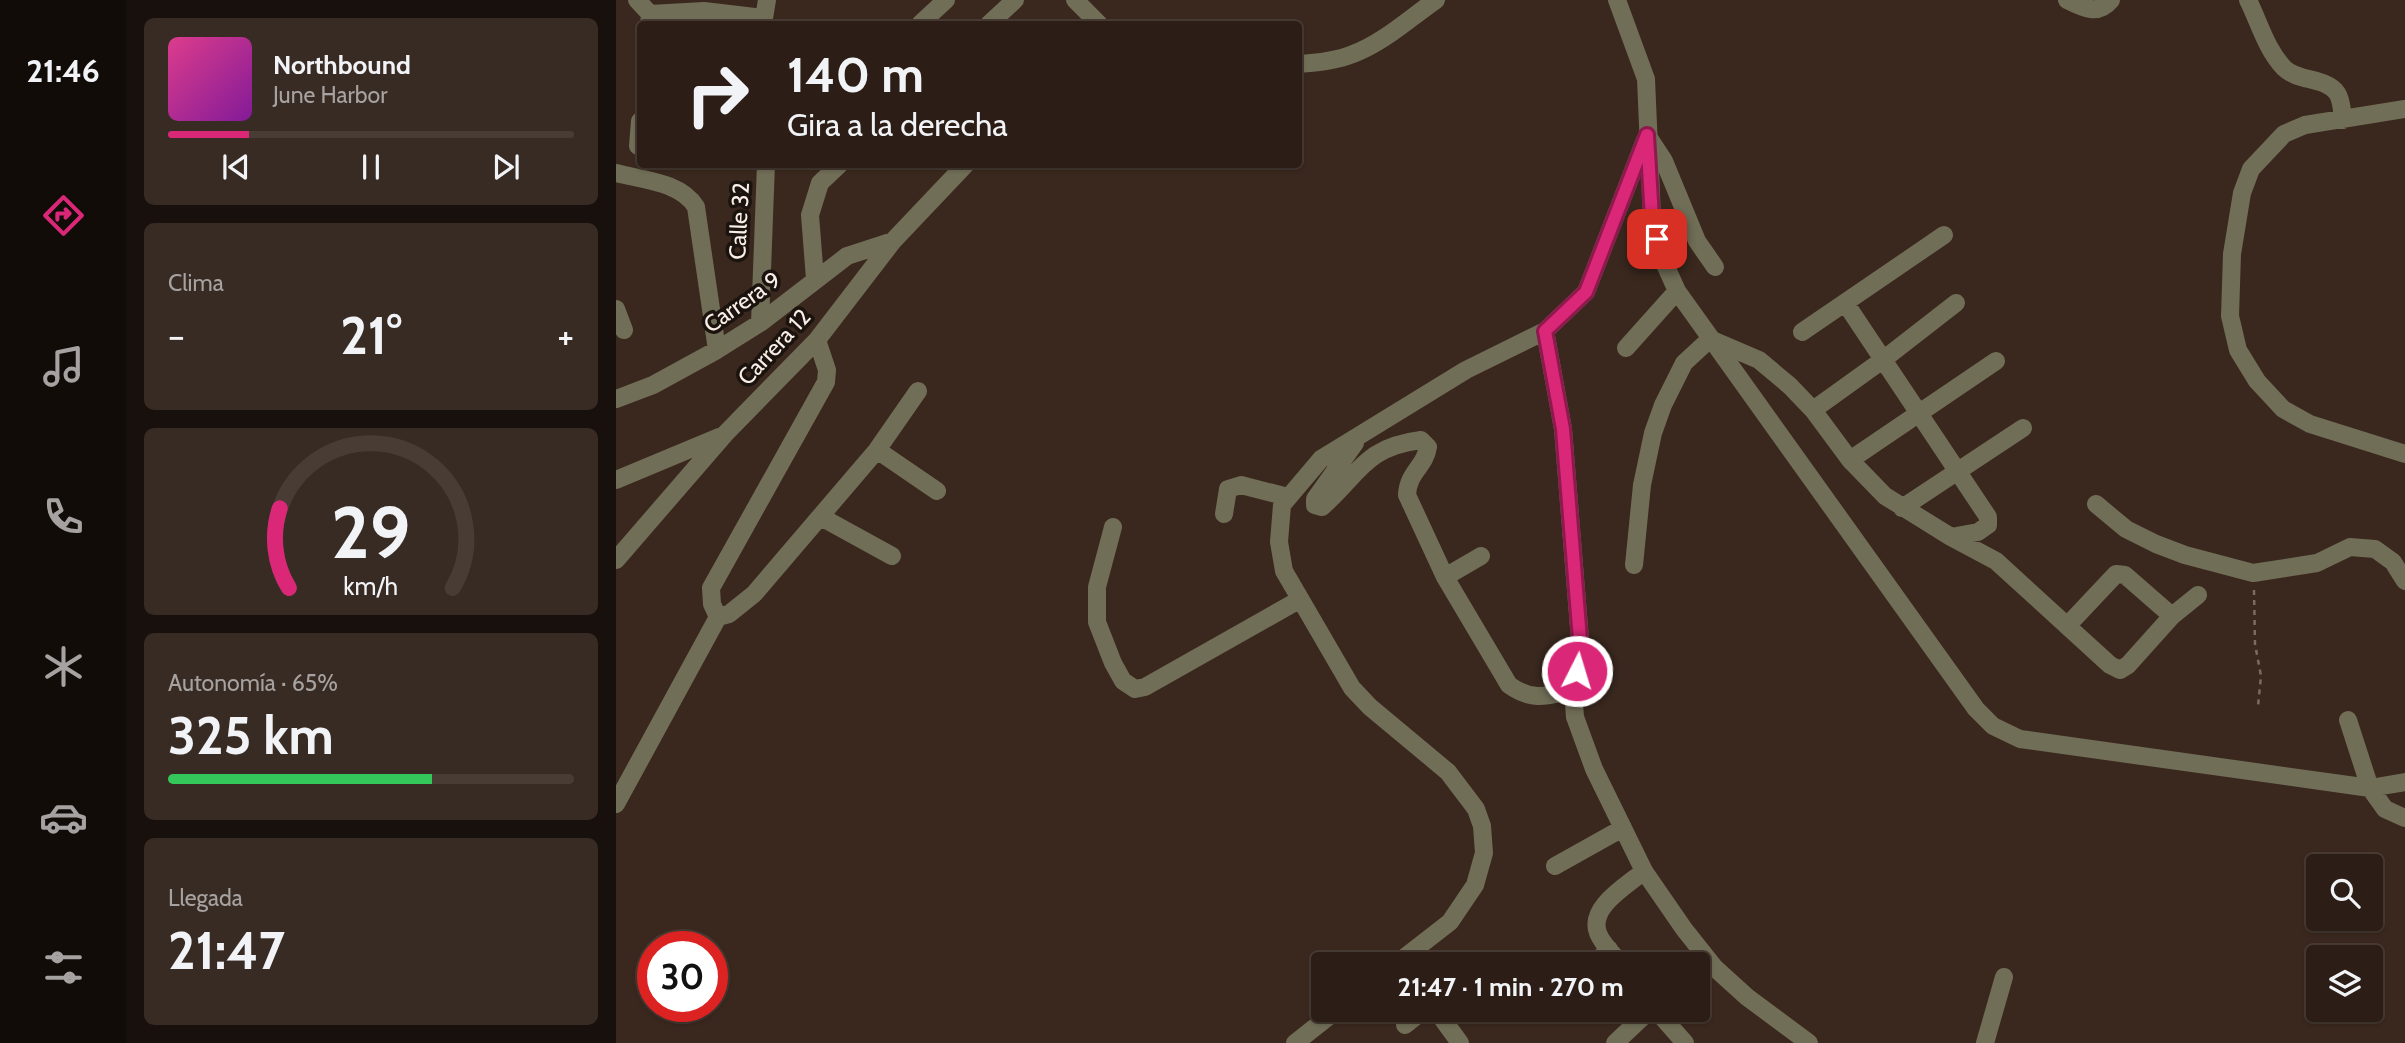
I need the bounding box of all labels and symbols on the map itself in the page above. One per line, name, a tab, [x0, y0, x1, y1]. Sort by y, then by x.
street label: Calle 32	[723, 182, 755, 260]
pin	[1627, 209, 1687, 269]
street label: Carrera 9	[698, 265, 786, 339]
street label: Carrera 12	[732, 303, 816, 391]
position arrow	[1540, 634, 1614, 708]
speed limit sign: 30	[637, 931, 728, 1022]

